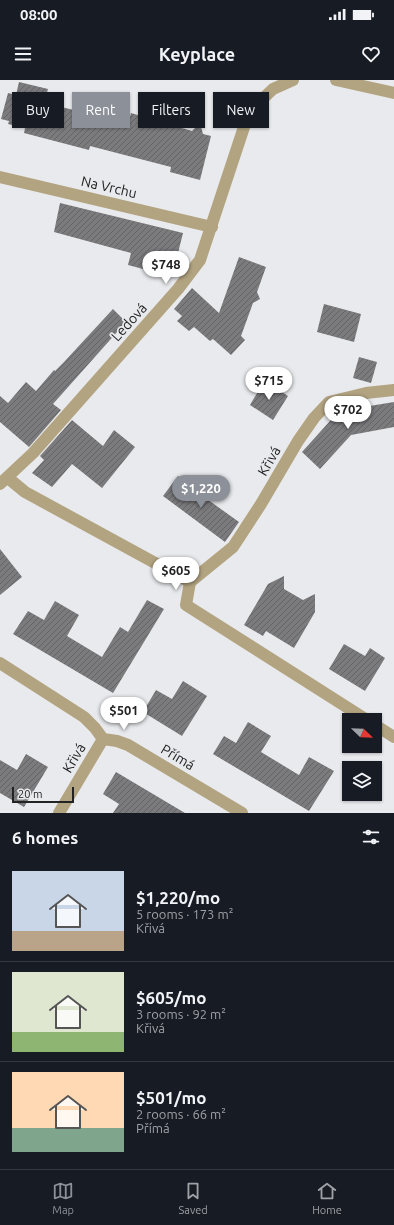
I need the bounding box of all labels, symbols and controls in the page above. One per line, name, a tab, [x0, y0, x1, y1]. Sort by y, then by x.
text: 08:00	[20, 6, 58, 23]
icon: menu	[12, 43, 34, 65]
icon: heart	[360, 43, 382, 65]
text: Keyplace	[159, 44, 235, 64]
chip: Buy	[12, 92, 64, 128]
chip: Rent	[72, 92, 130, 128]
chip: Filters	[138, 92, 205, 128]
chip: New	[213, 92, 269, 128]
street label: Na Vrchu	[80, 173, 138, 201]
pin: $748	[142, 251, 190, 285]
text: $748	[151, 257, 181, 271]
street label: Ledová	[108, 300, 150, 344]
pin: $715	[245, 367, 293, 401]
text: $715	[254, 373, 284, 387]
pin: $702	[324, 396, 372, 430]
text: $702	[333, 402, 363, 416]
street label: Křivá	[254, 443, 284, 479]
pin: $1,220	[168, 475, 234, 509]
text: $1,220	[181, 481, 221, 495]
pin: $605	[152, 557, 200, 591]
text: $605	[161, 563, 191, 577]
pin: $501	[100, 697, 148, 731]
text: $501	[109, 703, 139, 717]
north arrow	[342, 713, 382, 753]
map controls	[342, 713, 382, 801]
street label: Křivá	[59, 740, 89, 776]
street label: Přímá	[158, 741, 198, 773]
button: layers	[342, 761, 382, 801]
scale bar	[12, 785, 74, 804]
text: 20 m	[18, 788, 42, 800]
icon: filters	[360, 826, 382, 848]
text: 6 homes	[12, 828, 78, 847]
icon: home	[44, 887, 92, 935]
text: $1,220/mo	[136, 888, 220, 907]
text: 5 rooms · 173 m²	[136, 907, 233, 921]
text: Křivá	[136, 921, 165, 935]
icon: home	[44, 988, 92, 1036]
text: $605/mo	[136, 988, 206, 1007]
text: 3 rooms · 92 m²	[136, 1007, 226, 1021]
text: Křivá	[136, 1021, 165, 1035]
icon: home	[44, 1088, 92, 1136]
text: $501/mo	[136, 1088, 206, 1107]
text: 2 rooms · 66 m²	[136, 1107, 226, 1121]
text: Přímá	[136, 1121, 170, 1135]
tab: Map	[52, 1180, 74, 1216]
tab: Saved	[179, 1180, 208, 1216]
tab: Home	[312, 1180, 342, 1216]

